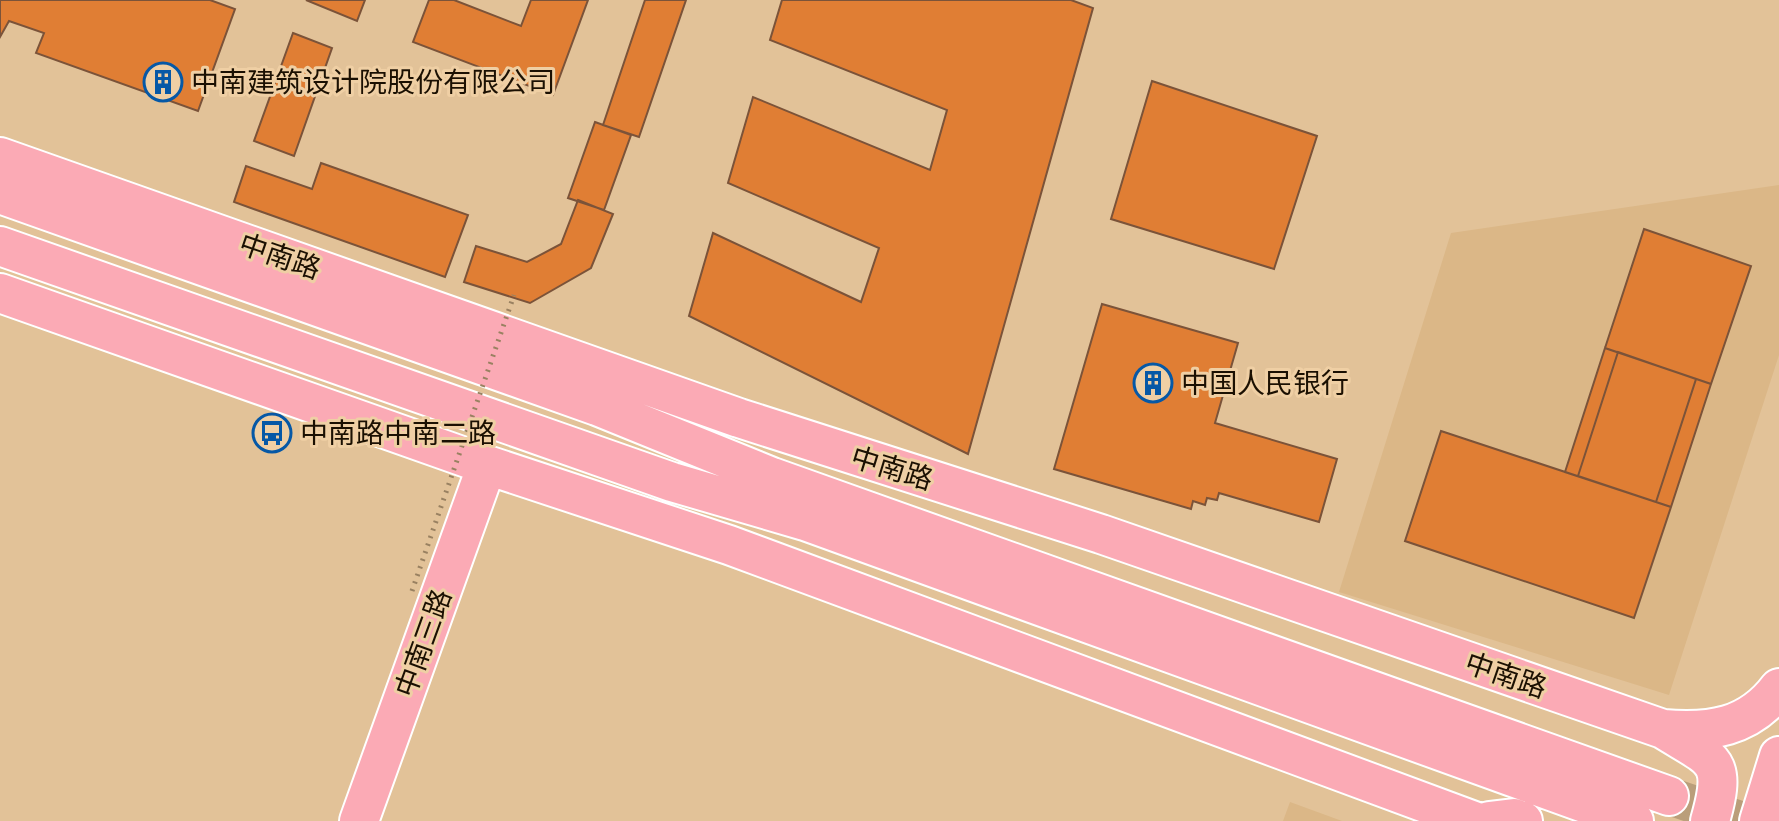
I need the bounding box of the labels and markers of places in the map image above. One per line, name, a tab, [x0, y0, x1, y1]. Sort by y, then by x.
building icon: 中南建筑设计院股份有限公司	[142, 61, 184, 103]
place label: 中南建筑设计院股份有限公司	[191, 62, 555, 100]
building icon: 中国人民银行	[1132, 362, 1174, 404]
place label: 中国人民银行	[1181, 363, 1349, 401]
bus stop icon: 中南路中南二路	[251, 412, 293, 454]
place label: 中南路中南二路	[300, 413, 496, 451]

